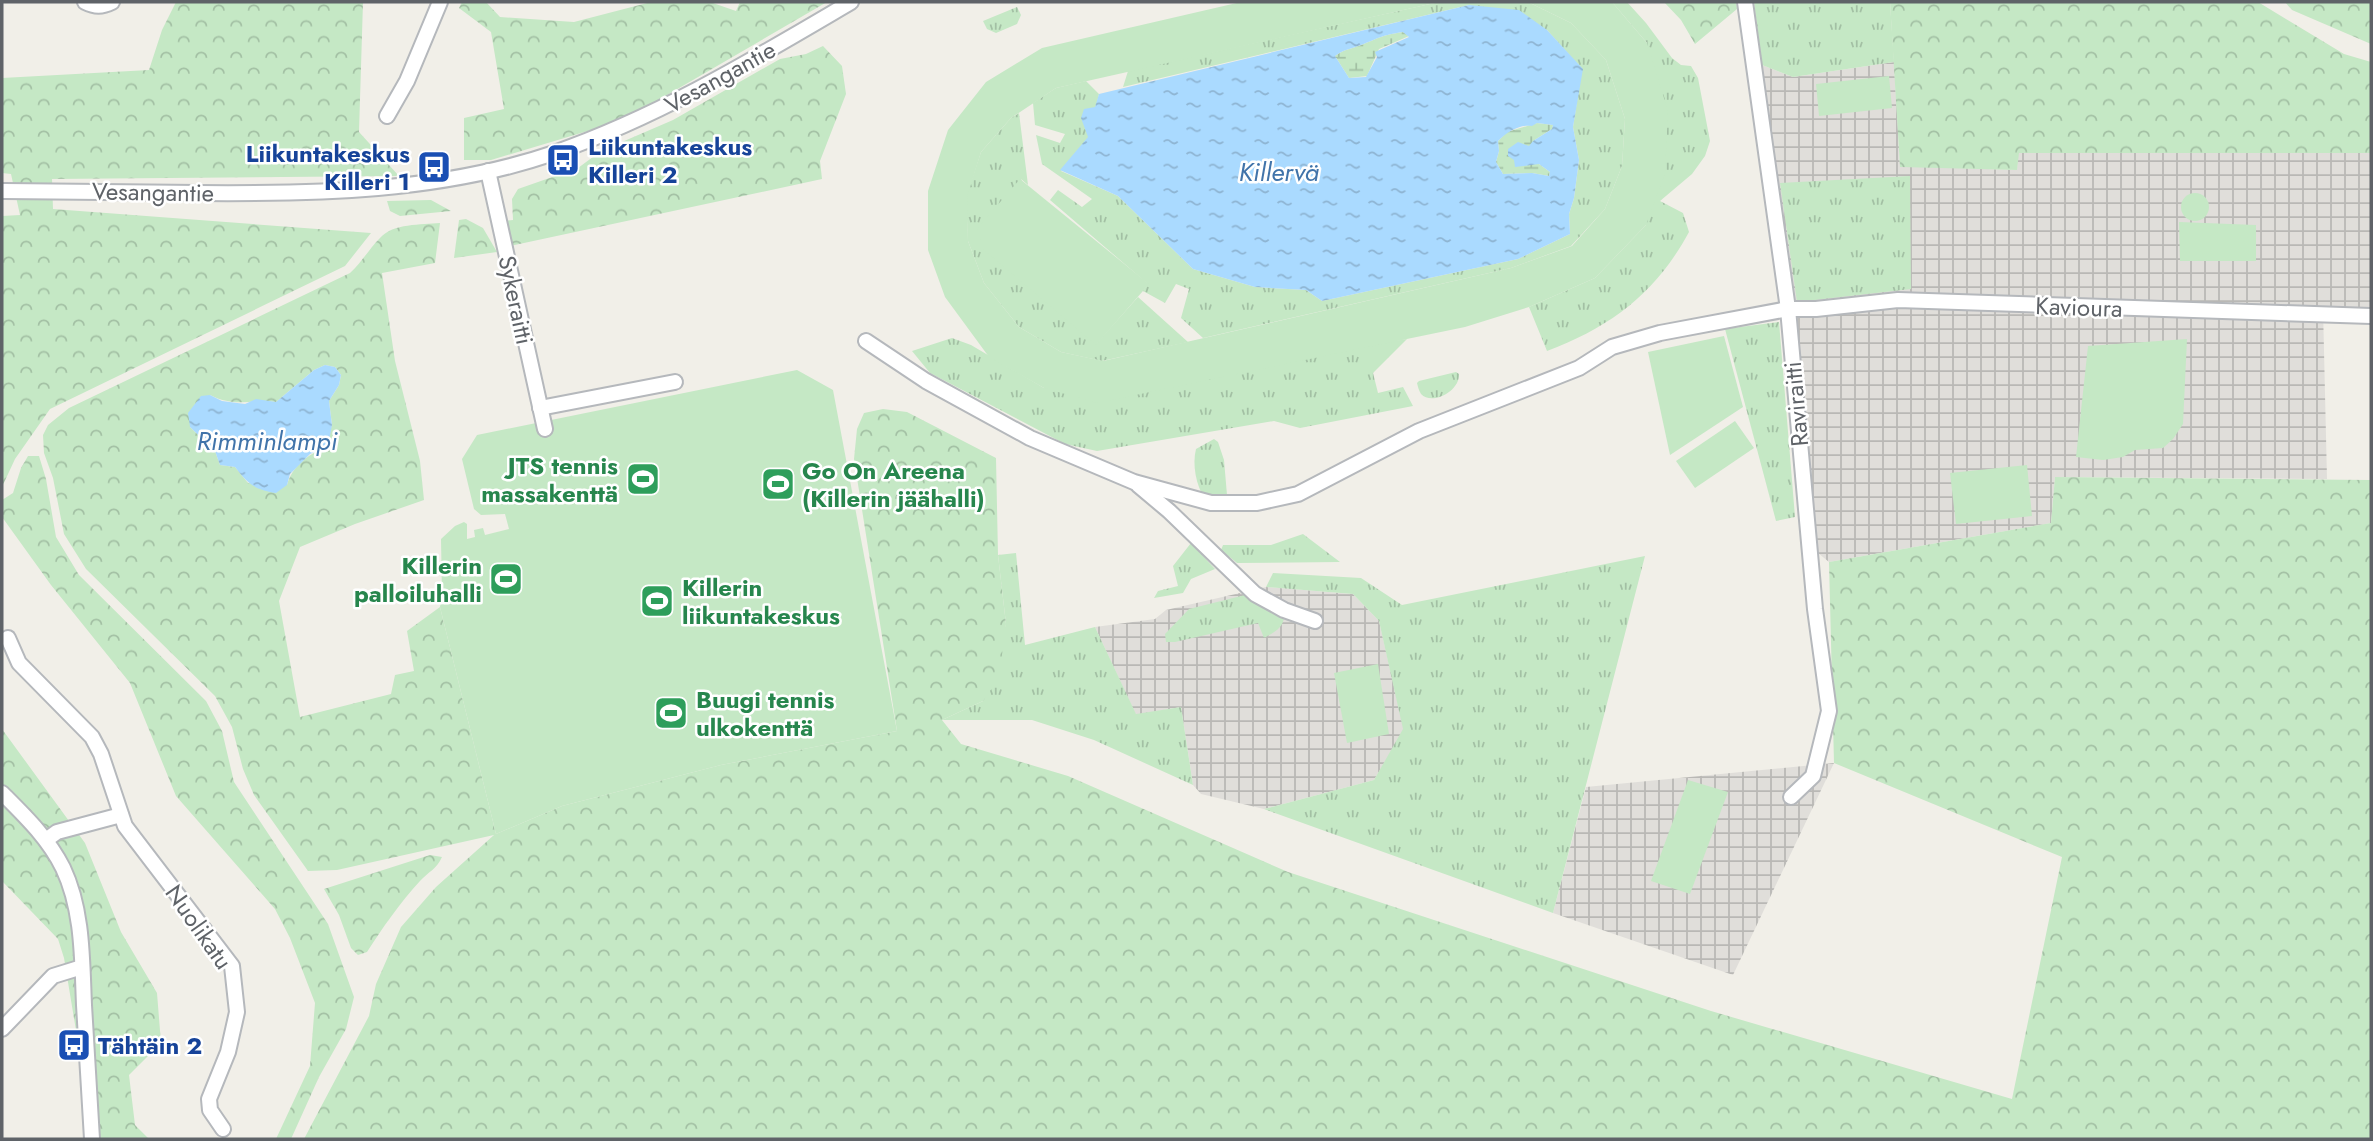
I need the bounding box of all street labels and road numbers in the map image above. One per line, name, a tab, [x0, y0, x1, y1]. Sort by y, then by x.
street label: Vesangantie	[658, 32, 782, 122]
street label: Vesangantie	[92, 173, 214, 211]
street label: Sykeraitti	[490, 252, 542, 348]
street label: Kavioura	[2035, 288, 2123, 326]
street label: Raviraitti	[1775, 360, 1817, 448]
street label: Nuolikatu	[157, 877, 241, 977]

